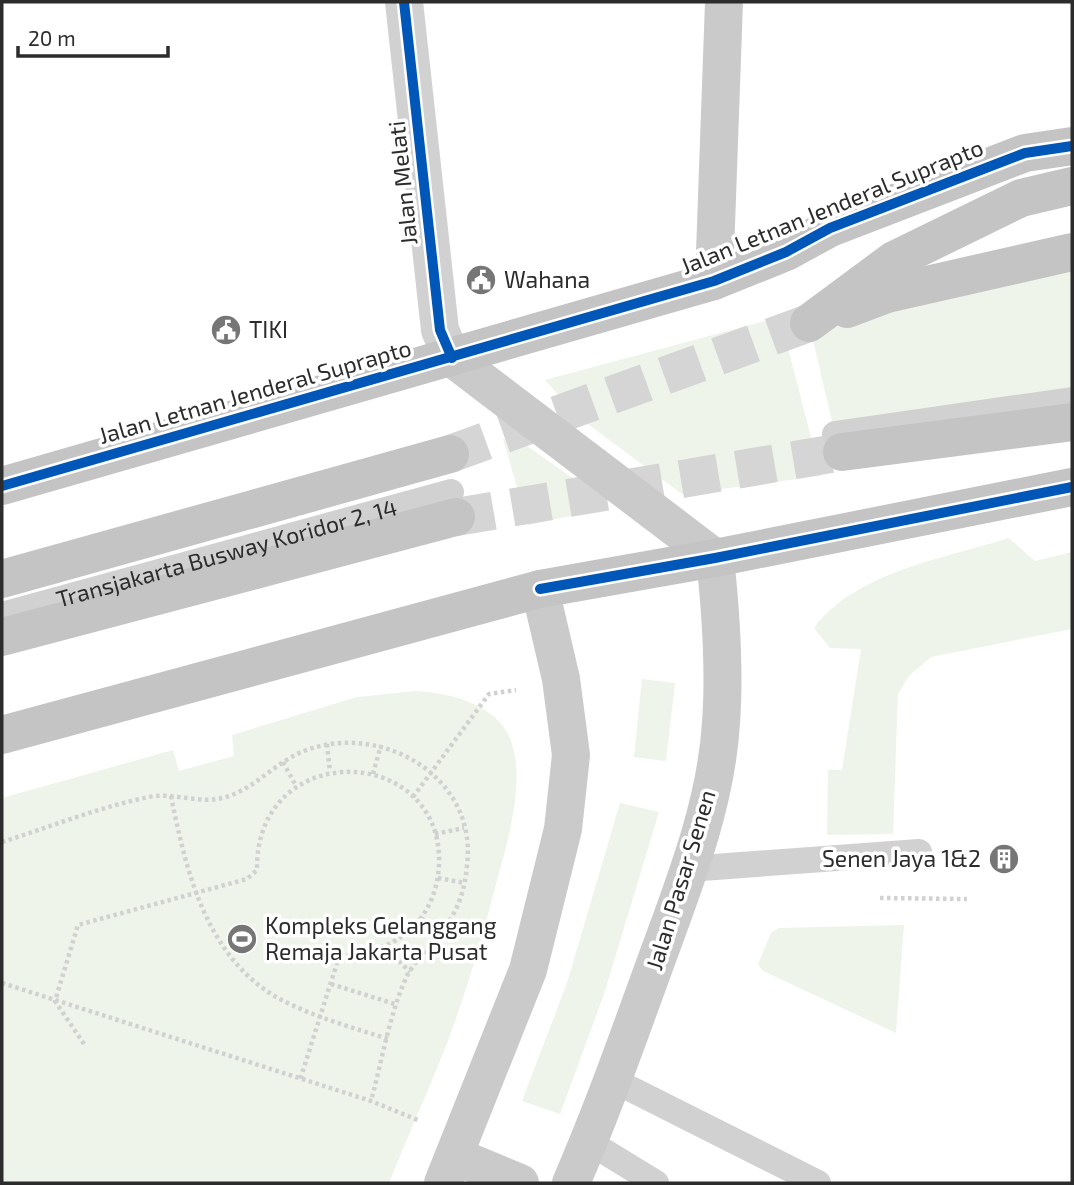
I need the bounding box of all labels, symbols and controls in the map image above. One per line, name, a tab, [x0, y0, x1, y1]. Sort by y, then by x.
scale bar	[18, 14, 168, 58]
text: 20 m	[28, 25, 76, 50]
street label: Jalan Melati	[382, 120, 422, 247]
street label: Jalan Letnan Jenderal Suprapto	[676, 132, 987, 280]
public building icon: Wahana	[464, 263, 498, 297]
place label: Wahana	[504, 265, 590, 293]
public building icon: TIKI	[209, 313, 243, 347]
place label: TIKI	[249, 315, 288, 343]
street label: Jalan Letnan Jenderal Suprapto	[95, 333, 414, 449]
street label: Transjakarta Busway Koridor 2, 14	[53, 492, 400, 613]
street label: Jalan Pasar Senen	[639, 786, 721, 973]
building icon: Senen Jaya 1&2	[987, 842, 1021, 876]
place label: Senen Jaya 1&2	[822, 844, 981, 872]
place label: Kompleks Gelanggang Remaja Jakarta Pusat	[265, 911, 497, 965]
sports icon: Kompleks Gelanggang Remaja Jakarta Pusat	[225, 922, 259, 956]

